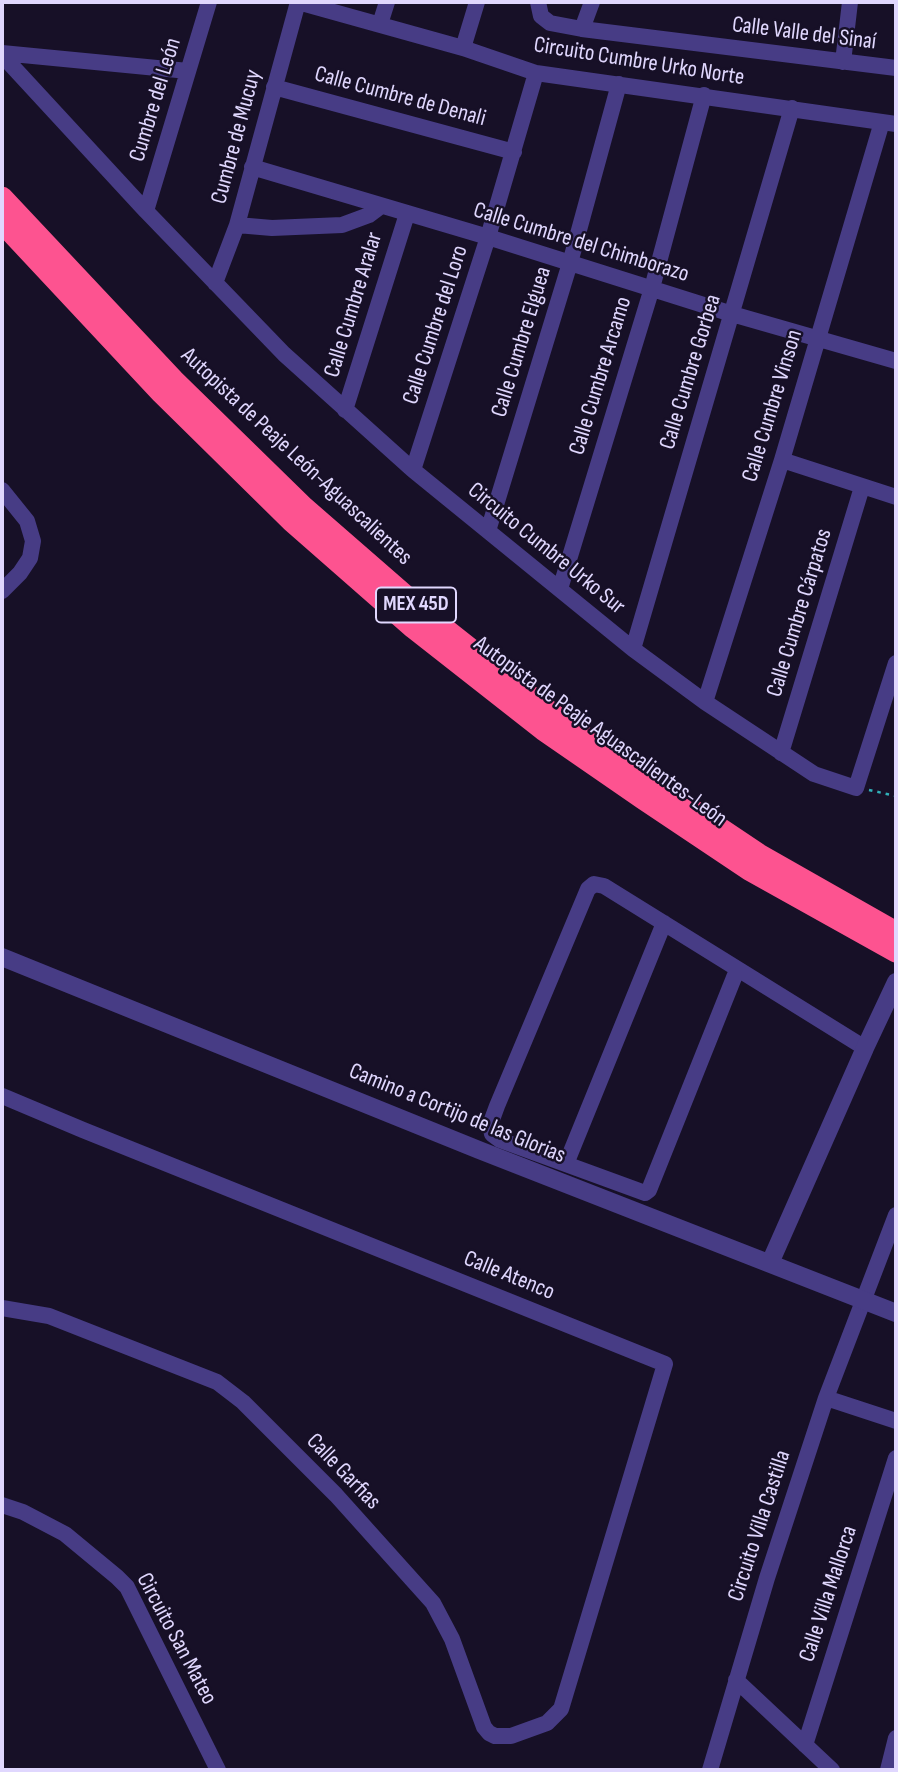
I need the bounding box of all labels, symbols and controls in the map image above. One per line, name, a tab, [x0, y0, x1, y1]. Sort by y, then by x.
street label: Calle Valle del Sinaí	[730, 11, 878, 57]
street label: Circuito Cumbre Urko Norte	[532, 32, 746, 92]
street label: Cumbre del León	[124, 35, 188, 165]
street label: Calle Cumbre de Denali	[311, 61, 489, 133]
street label: Cumbre de Mucuy	[206, 67, 268, 207]
street label: Calle Cumbre del Chimborazo	[470, 197, 692, 289]
street label: Calle Cumbre Aralar	[319, 229, 389, 381]
street label: Calle Cumbre del Loro	[397, 242, 475, 408]
street label: Calle Cumbre Elguea	[486, 263, 558, 421]
street label: Calle Cumbre Gorbea	[654, 291, 728, 453]
street label: Calle Cumbre Arcamo	[564, 294, 638, 458]
street label: Calle Cumbre Vinson	[737, 327, 809, 485]
street label: Autopista de Peaje León-Aguascalientes	[175, 343, 417, 571]
street label: Circuito Cumbre Urko Sur	[462, 477, 630, 621]
street label: Calle Cumbre Cárpatos	[761, 526, 839, 700]
road number: MEX 45D	[376, 588, 456, 622]
street label: Autopista de Peaje Aguascalientes-León	[468, 631, 732, 833]
street label: Camino a Cortijo de las Glorias	[345, 1058, 569, 1170]
street label: Calle Atenco	[460, 1245, 558, 1307]
street label: Calle Garfias	[300, 1428, 386, 1516]
street label: Circuito Villa Castilla	[723, 1447, 797, 1605]
street label: Calle Villa Mallorca	[794, 1523, 864, 1665]
street label: Circuito San Mateo	[130, 1568, 222, 1710]

